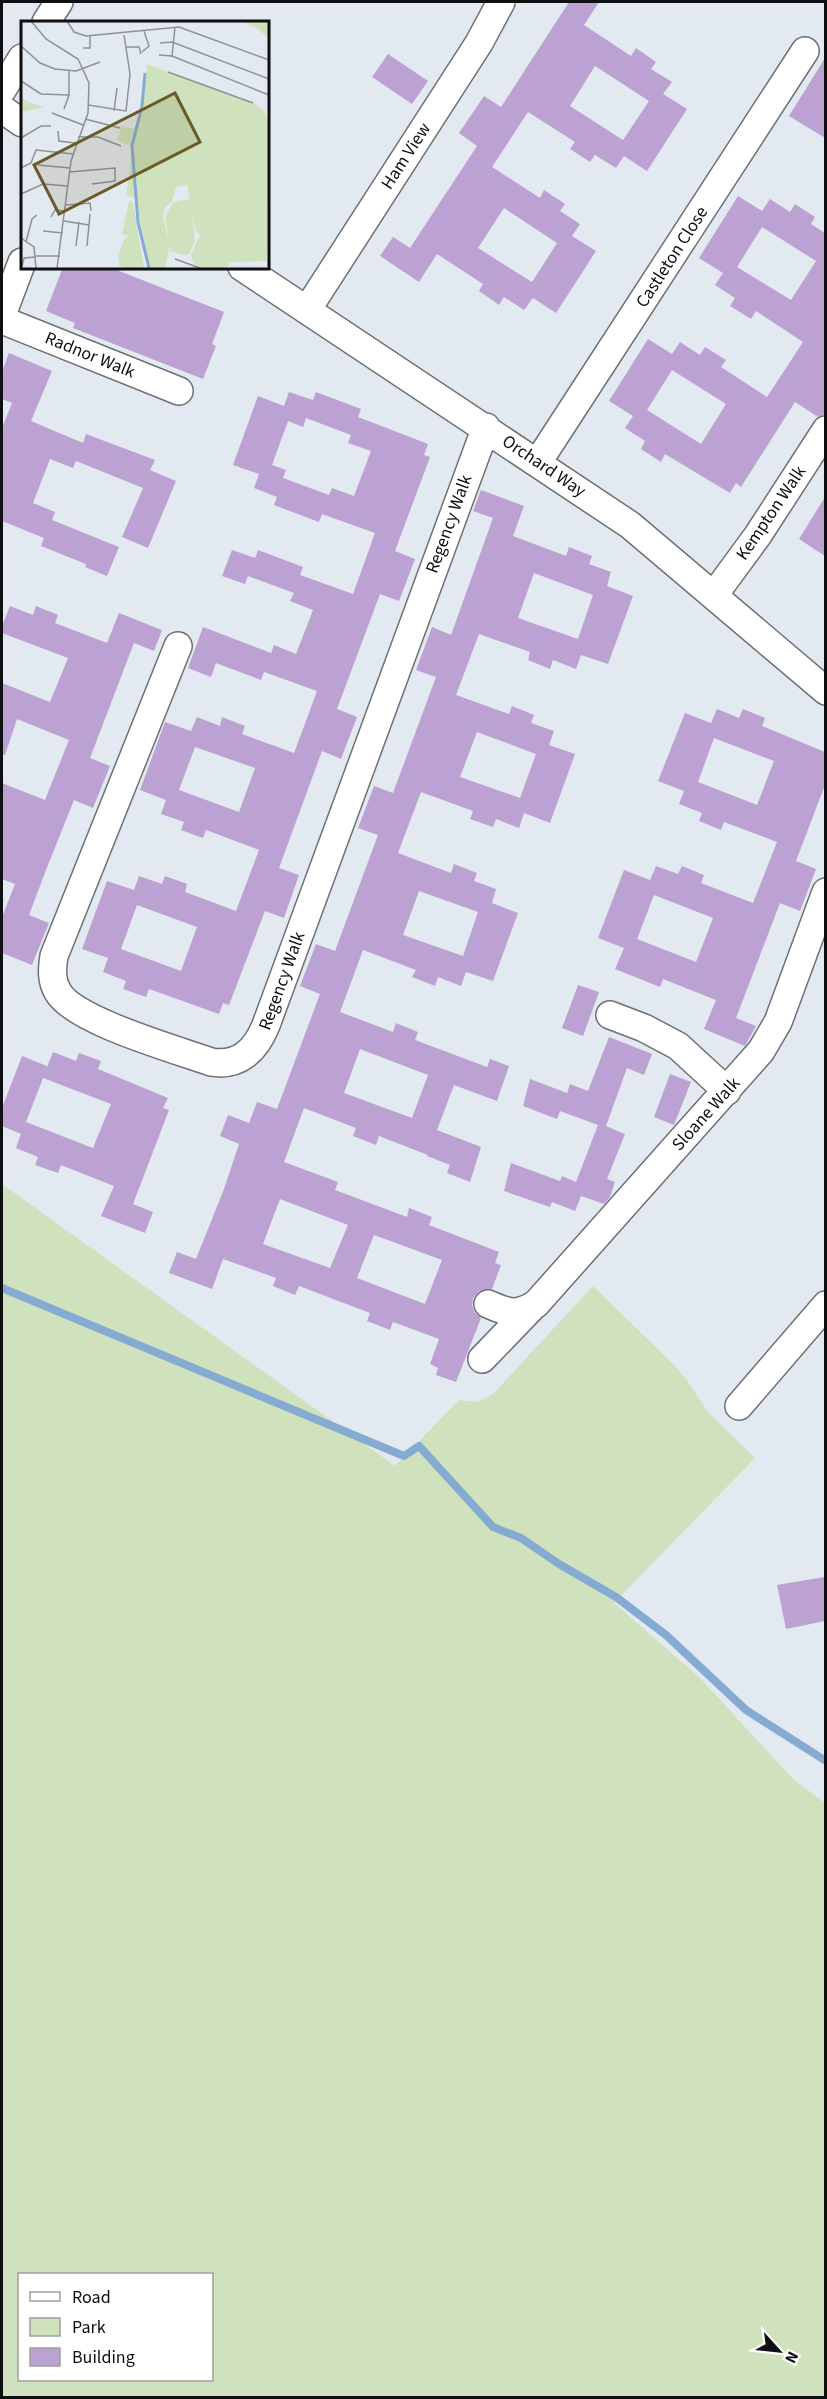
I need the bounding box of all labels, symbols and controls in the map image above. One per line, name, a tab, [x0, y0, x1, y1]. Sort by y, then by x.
inset map	[21, 21, 268, 268]
street label: Ham View	[375, 118, 437, 194]
street label: Castleton Close	[630, 201, 714, 312]
street label: Radnor Walk	[41, 326, 139, 384]
street label: Orchard Way	[497, 429, 591, 504]
street label: Kempton Walk	[730, 461, 812, 565]
street label: Regency Walk	[420, 471, 478, 577]
street label: Regency Walk	[253, 928, 311, 1034]
street label: Sloane Walk	[666, 1072, 746, 1156]
legend	[18, 2273, 213, 2381]
text: Road	[72, 2285, 111, 2310]
text: Park	[72, 2315, 106, 2340]
north arrow	[749, 2321, 809, 2381]
text: Building	[72, 2345, 135, 2370]
text: N	[779, 2348, 804, 2367]

